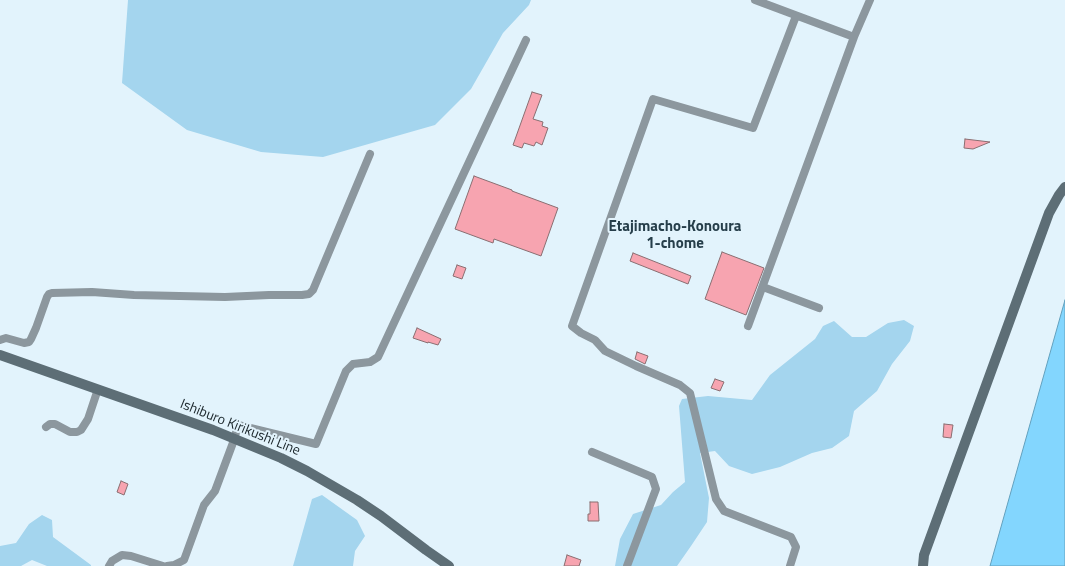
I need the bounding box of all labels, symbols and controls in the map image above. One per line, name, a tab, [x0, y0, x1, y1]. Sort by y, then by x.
district label: Etajimacho-Konoura 1-chome	[609, 218, 741, 253]
street label: Ishiburo Kirikushi Line	[177, 396, 303, 460]

